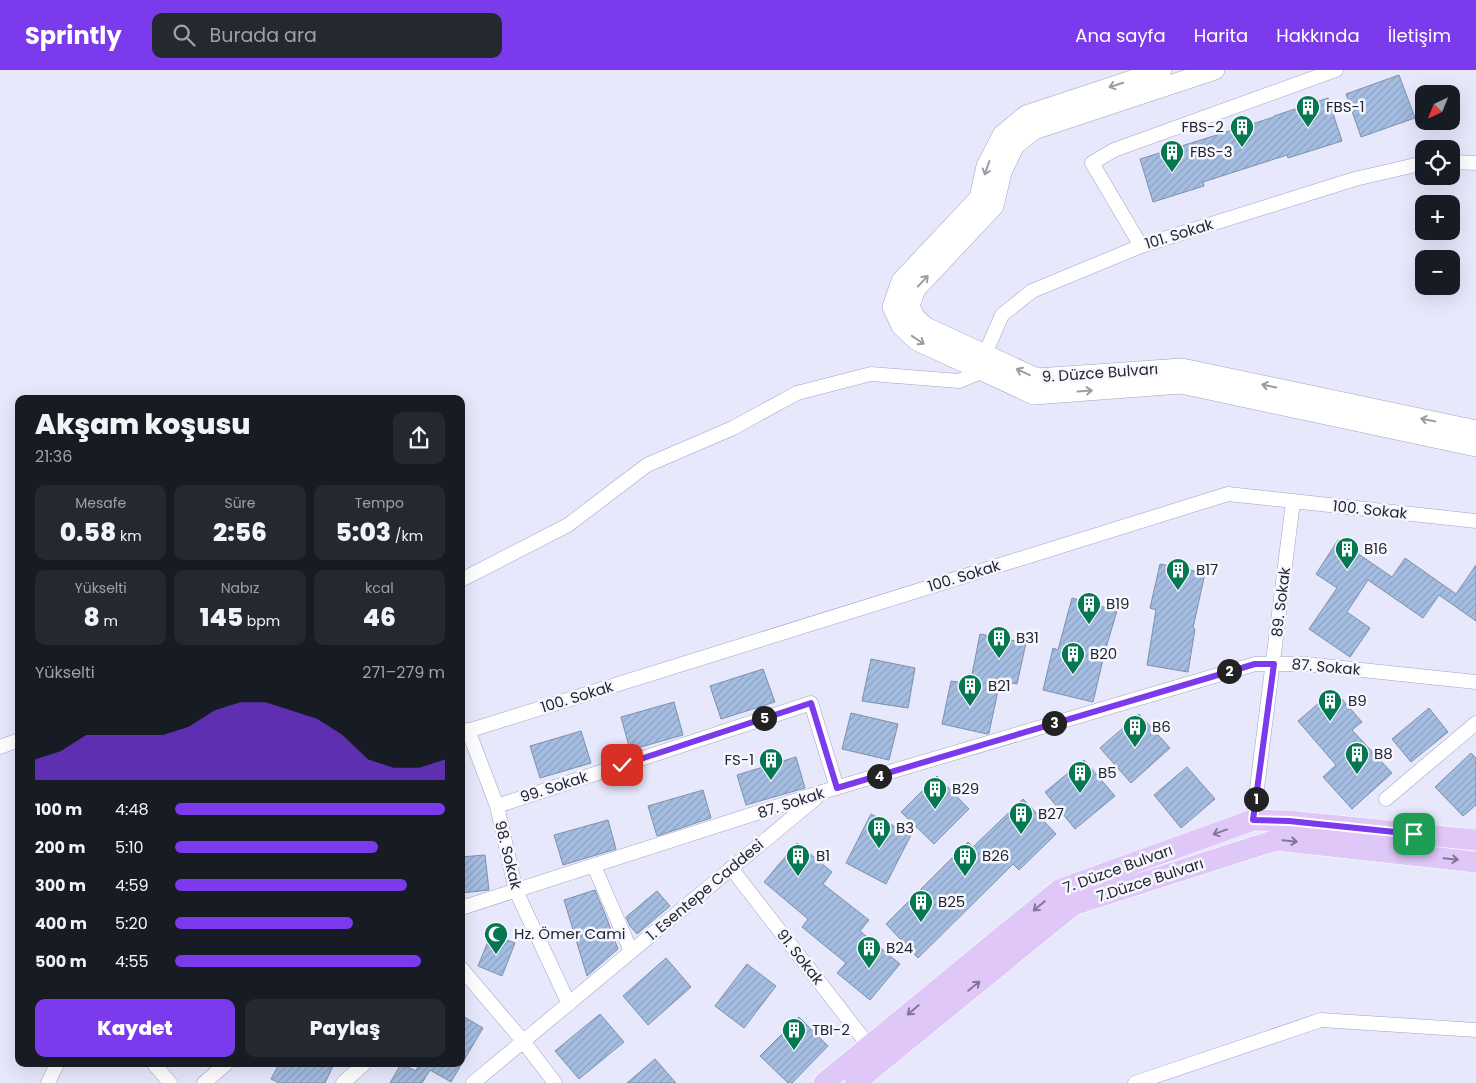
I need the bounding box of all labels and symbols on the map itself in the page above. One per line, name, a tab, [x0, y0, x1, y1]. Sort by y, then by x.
one-way arrow	[1108, 81, 1124, 91]
north arrow	[1415, 85, 1460, 130]
building icon: FBS-1	[1295, 94, 1321, 128]
place label: FBS-1	[1326, 96, 1365, 117]
building icon: FBS-2	[1229, 114, 1255, 148]
place label: FBS-2	[1182, 116, 1224, 137]
building icon: FBS-3	[1159, 139, 1185, 173]
place label: FBS-3	[1190, 141, 1233, 162]
one-way arrow	[981, 160, 991, 176]
street label: 101. Sokak	[1142, 213, 1216, 254]
one-way arrow	[917, 275, 929, 288]
one-way arrow	[911, 335, 925, 345]
street label: 9. Düzce Bulvarı	[1041, 358, 1159, 387]
one-way arrow	[1016, 366, 1031, 376]
one-way arrow	[1262, 381, 1278, 390]
one-way arrow	[1077, 386, 1093, 396]
one-way arrow	[1421, 415, 1437, 424]
street label: 100. Sokak	[1332, 495, 1409, 524]
building icon: B16	[1334, 536, 1360, 570]
place label: B16	[1364, 538, 1388, 559]
street label: 100. Sokak	[925, 554, 1003, 596]
building icon: B17	[1165, 557, 1191, 591]
place label: B17	[1196, 559, 1218, 580]
street label: 89. Sokak	[1266, 566, 1295, 638]
building icon: B19	[1076, 591, 1102, 625]
place label: B19	[1106, 593, 1129, 614]
building icon: B31	[986, 625, 1012, 659]
place label: B31	[1016, 627, 1039, 648]
building icon: B20	[1060, 641, 1086, 675]
place label: B20	[1090, 643, 1117, 664]
street label: 87. Sokak	[1291, 653, 1362, 680]
pin: 2	[1216, 658, 1242, 684]
building icon: B21	[957, 673, 983, 707]
street label: 100. Sokak	[538, 675, 616, 717]
place label: B21	[988, 675, 1011, 696]
building icon: B9	[1317, 688, 1343, 722]
place label: B9	[1348, 690, 1367, 711]
pin: 5	[752, 706, 776, 730]
pin: 3	[1042, 710, 1066, 736]
building icon: B6	[1122, 714, 1148, 748]
place label: B6	[1152, 716, 1171, 737]
building icon: B8	[1344, 741, 1370, 775]
place label: B8	[1374, 743, 1393, 764]
pin	[601, 744, 643, 786]
building icon: FS-1	[758, 747, 784, 781]
place label: FS-1	[725, 749, 754, 770]
building icon: B5	[1067, 760, 1093, 794]
place label: B5	[1098, 762, 1117, 783]
pin: 4	[866, 764, 892, 788]
street label: 99. Sokak	[517, 766, 591, 807]
building icon: B29	[922, 776, 948, 810]
place label: B29	[952, 778, 979, 799]
street label: 87. Sokak	[755, 782, 827, 823]
pin: 1	[1244, 786, 1268, 812]
building icon: B27	[1008, 801, 1034, 835]
place label: B27	[1038, 803, 1064, 824]
pin	[1393, 813, 1435, 855]
building icon: B3	[866, 815, 892, 849]
place label: B3	[896, 817, 914, 838]
street label: 98. Sokak	[490, 818, 527, 892]
one-way arrow	[1213, 828, 1228, 837]
street label: 1. Esentepe Caddesi	[641, 834, 768, 945]
one-way arrow	[1281, 836, 1297, 846]
street label: 7. Düzce Bulvarı	[1060, 839, 1176, 898]
building icon: B1	[785, 843, 811, 877]
building icon: B26	[952, 843, 978, 877]
place label: B1	[816, 845, 830, 866]
place label: B26	[982, 845, 1009, 866]
street label: 7.Düzce Bulvarı	[1094, 852, 1206, 907]
one-way arrow	[1443, 854, 1459, 864]
building icon: B25	[908, 889, 934, 923]
place label: B25	[938, 891, 965, 912]
one-way arrow	[1032, 901, 1045, 912]
mosque icon: Hz. Ömer Cami	[483, 921, 509, 955]
place label: Hz. Ömer Cami	[514, 923, 625, 944]
street label: 91. Sokak	[772, 924, 829, 989]
building icon: B24	[856, 935, 882, 969]
place label: B24	[886, 937, 913, 958]
one-way arrow	[967, 980, 980, 991]
one-way arrow	[907, 1004, 920, 1015]
building icon: TBI-2	[781, 1017, 807, 1051]
place label: TBI-2	[812, 1019, 850, 1040]

